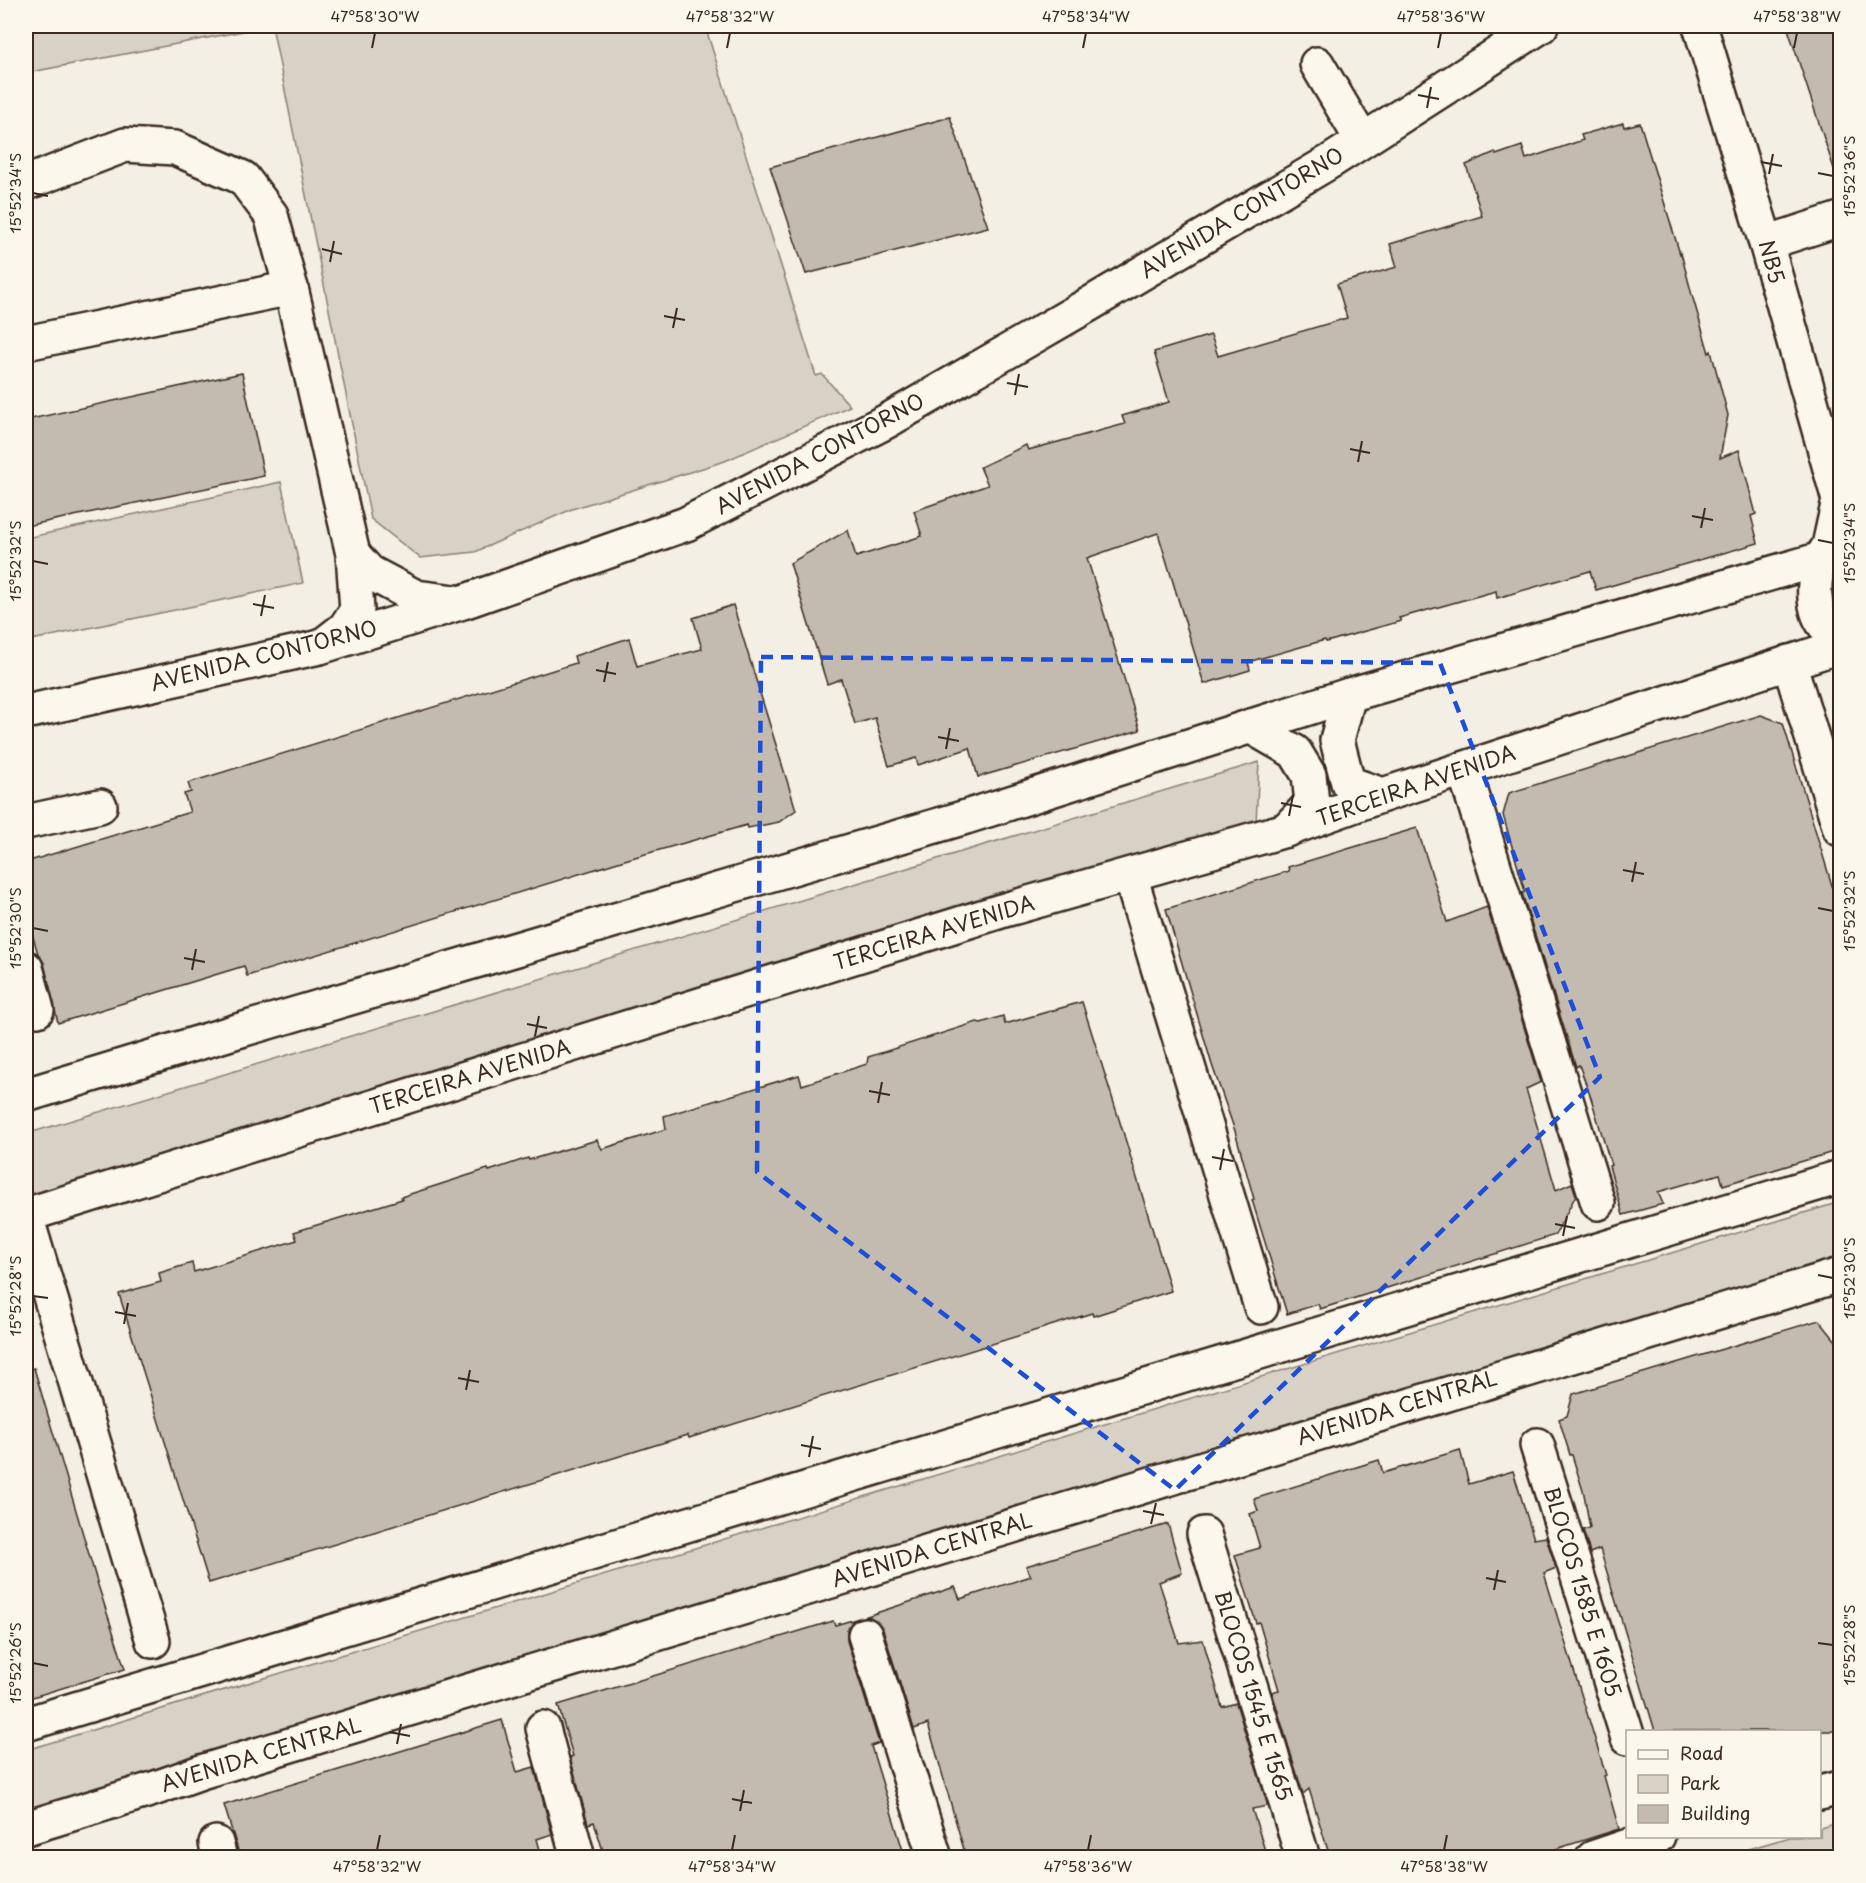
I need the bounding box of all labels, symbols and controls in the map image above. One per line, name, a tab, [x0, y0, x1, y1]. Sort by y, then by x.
text: 47°58'30"W	[331, 4, 420, 27]
text: 47°58'32"W	[686, 4, 775, 27]
text: 47°58'34"W	[1042, 4, 1131, 27]
text: 47°58'36"W	[1397, 4, 1486, 27]
text: 47°58'38"W	[1753, 4, 1841, 27]
text: 15°52'36"S	[1837, 135, 1860, 217]
street label: AVENIDA CONTORNO	[1133, 138, 1349, 285]
text: 15°52'34"S	[3, 153, 26, 233]
street label: NB5	[1752, 236, 1794, 287]
street label: AVENIDA CONTORNO	[709, 384, 929, 521]
text: 15°52'34"S	[1837, 503, 1860, 583]
text: 15°52'32"S	[3, 520, 26, 602]
street label: AVENIDA CONTORNO	[147, 610, 380, 698]
street label: TERCEIRA AVENIDA	[1312, 735, 1519, 833]
text: 15°52'32"S	[1837, 870, 1860, 952]
street label: TERCEIRA AVENIDA	[829, 885, 1038, 977]
text: 15°52'30"S	[3, 887, 26, 969]
street label: TERCEIRA AVENIDA	[365, 1029, 574, 1121]
text: 15°52'30"S	[1837, 1237, 1860, 1319]
text: 15°52'28"S	[3, 1255, 26, 1337]
street label: AVENIDA CENTRAL	[1292, 1360, 1500, 1452]
street label: BLOCOS 1585 E 1605	[1537, 1482, 1631, 1701]
street label: AVENIDA CENTRAL	[827, 1502, 1035, 1594]
street label: BLOCOS 1545 E 1565	[1208, 1586, 1302, 1805]
text: 15°52'28"S	[1837, 1604, 1860, 1686]
text: 15°52'26"S	[3, 1622, 26, 1704]
street label: AVENIDA CENTRAL	[156, 1707, 364, 1799]
legend	[1626, 1730, 1821, 1838]
text: Road	[1680, 1739, 1724, 1766]
text: Park	[1680, 1769, 1720, 1796]
text: Building	[1680, 1799, 1750, 1826]
text: 47°58'32"W	[333, 1854, 422, 1877]
text: 47°58'34"W	[688, 1854, 777, 1877]
text: 47°58'36"W	[1044, 1854, 1133, 1877]
text: 47°58'38"W	[1400, 1854, 1488, 1877]

